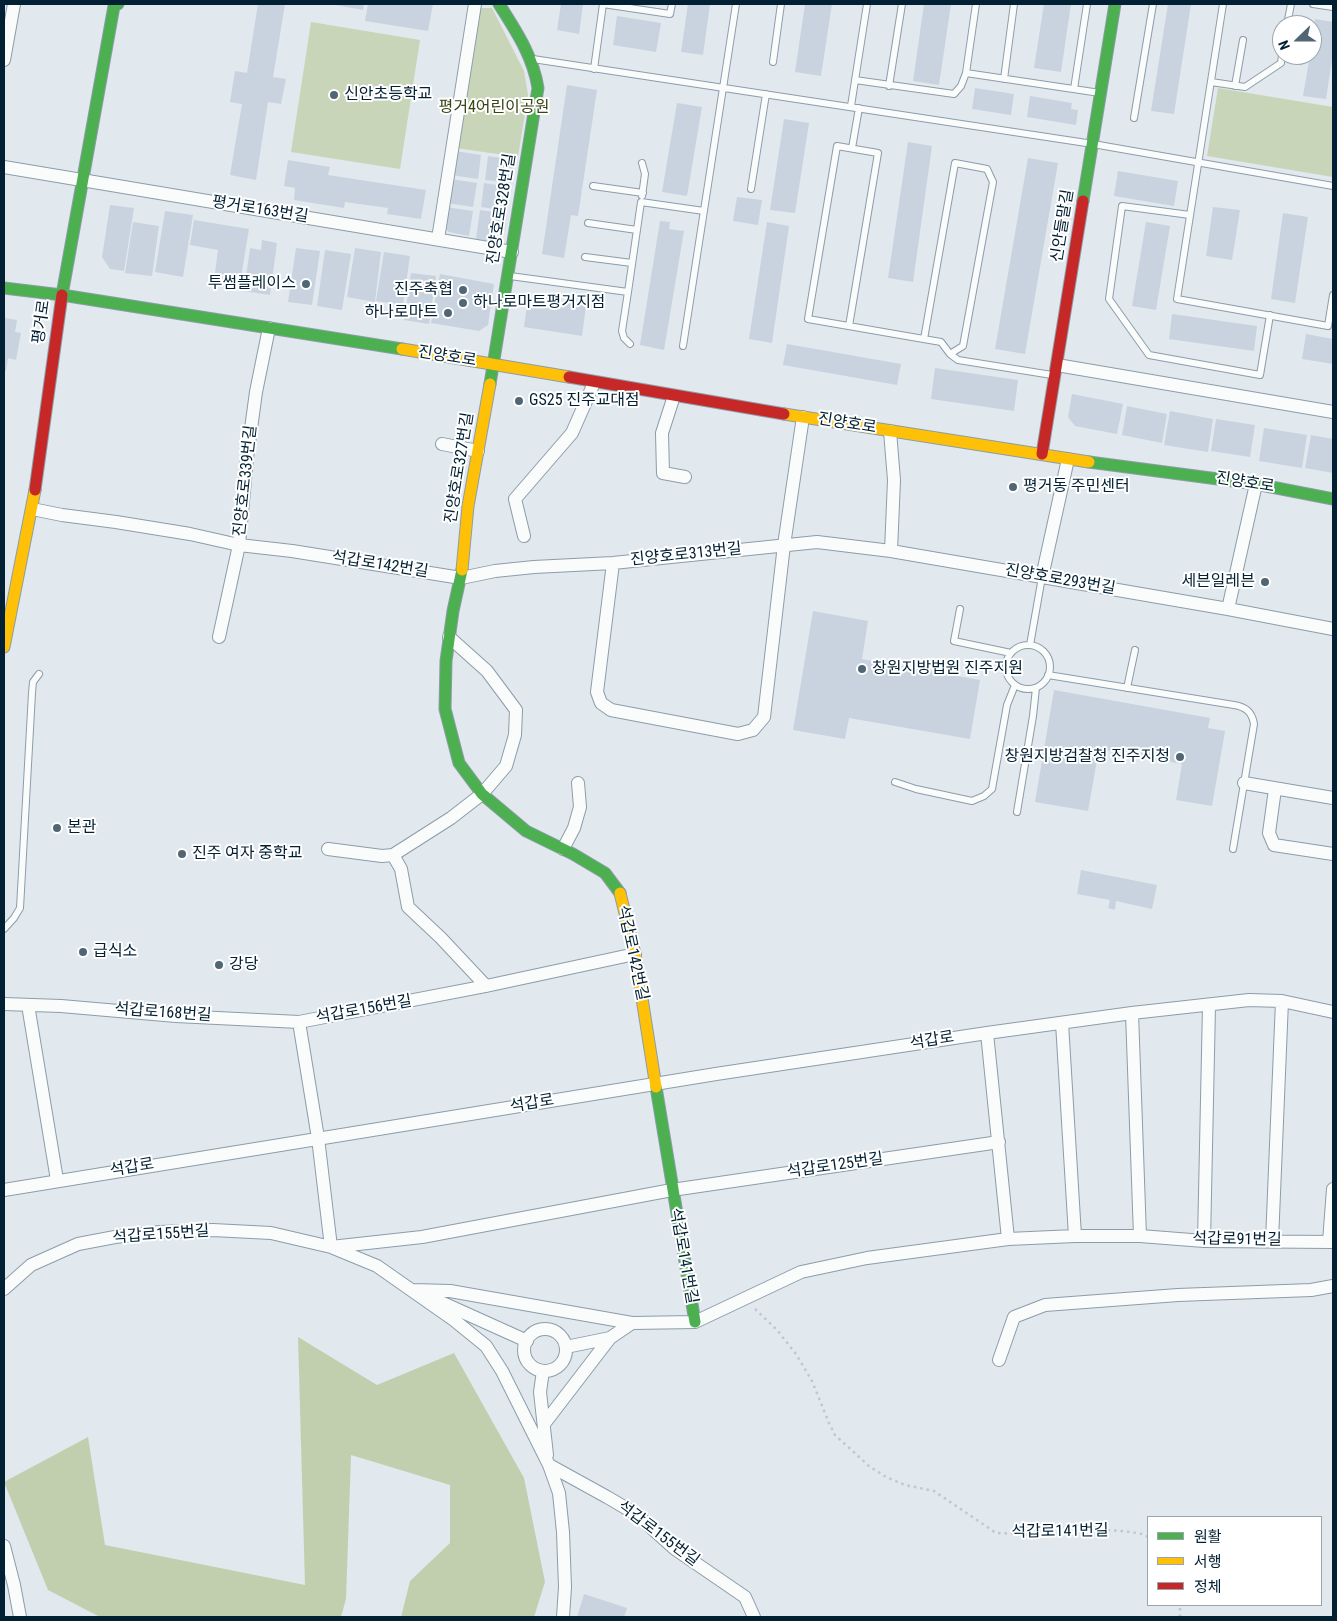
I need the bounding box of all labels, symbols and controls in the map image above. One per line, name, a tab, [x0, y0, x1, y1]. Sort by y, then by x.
north arrow	[1272, 15, 1322, 65]
text: N	[1275, 38, 1293, 52]
place label: 신안초등학교	[344, 85, 432, 105]
marker: 신안초등학교	[328, 89, 340, 101]
park label: 평거4어린이공원	[439, 98, 549, 118]
street label: 진양호로328번길	[484, 152, 520, 266]
street label: 신안들말길	[1048, 188, 1078, 264]
street label: 평거로163번길	[210, 193, 310, 227]
place label: 투썸플레이스	[208, 274, 296, 294]
marker: 투썸플레이스	[300, 278, 312, 290]
place label: 진주축협	[394, 280, 453, 300]
marker: 진주축협	[457, 284, 469, 296]
place label: 하나로마트평거지점	[473, 293, 605, 313]
marker: 하나로마트평거지점	[457, 297, 469, 309]
street label: 평거로	[29, 299, 55, 345]
place label: 하나로마트	[364, 303, 438, 323]
marker: 하나로마트	[442, 307, 454, 319]
street label: 진양호로	[416, 343, 478, 371]
place label: GS25 진주교대점	[529, 391, 640, 411]
marker: GS25 진주교대점	[513, 395, 525, 407]
street label: 진양호로	[816, 410, 878, 438]
street label: 진양호로327번길	[442, 411, 478, 525]
street label: 진양호로339번길	[231, 424, 261, 538]
street label: 진양호로	[1214, 469, 1276, 497]
place label: 평거동 주민센터	[1023, 477, 1130, 497]
marker: 평거동 주민센터	[1007, 481, 1019, 493]
street label: 진양호로313번길	[629, 540, 743, 570]
street label: 석갑로142번길	[330, 548, 430, 582]
street label: 진양호로293번길	[1003, 561, 1117, 599]
place label: 세븐일레븐	[1181, 572, 1255, 592]
marker: 세븐일레븐	[1259, 576, 1271, 588]
place label: 창원지방법원 진주지원	[872, 659, 1023, 679]
marker: 창원지방법원 진주지원	[856, 663, 868, 675]
place label: 창원지방검찰청 진주지청	[1004, 747, 1170, 767]
marker: 창원지방검찰청 진주지청	[1174, 751, 1186, 763]
place label: 본관	[67, 818, 96, 838]
marker: 본관	[51, 822, 63, 834]
place label: 진주 여자 중학교	[192, 844, 302, 864]
marker: 진주 여자 중학교	[176, 848, 188, 860]
street label: 석갑로142번길	[612, 903, 652, 1003]
place label: 급식소	[93, 942, 137, 962]
marker: 급식소	[77, 946, 89, 958]
place label: 강당	[229, 955, 258, 975]
marker: 강당	[213, 959, 225, 971]
street label: 석갑로156번길	[314, 992, 414, 1028]
street label: 석갑로168번길	[114, 1000, 212, 1026]
street label: 석갑로	[909, 1028, 955, 1054]
street label: 석갑로	[509, 1091, 555, 1117]
street label: 석갑로125번길	[785, 1150, 885, 1182]
street label: 석갑로	[109, 1155, 155, 1181]
street label: 석갑로141번길	[665, 1206, 701, 1306]
street label: 석갑로155번길	[112, 1222, 210, 1248]
street label: 석갑로91번길	[1192, 1230, 1282, 1250]
street label: 석갑로155번길	[613, 1497, 703, 1571]
legend	[1147, 1516, 1322, 1606]
street label: 석갑로141번길	[1011, 1522, 1109, 1542]
text: 원활	[1194, 1528, 1222, 1546]
text: 서행	[1194, 1553, 1222, 1571]
text: 정체	[1194, 1578, 1222, 1596]

